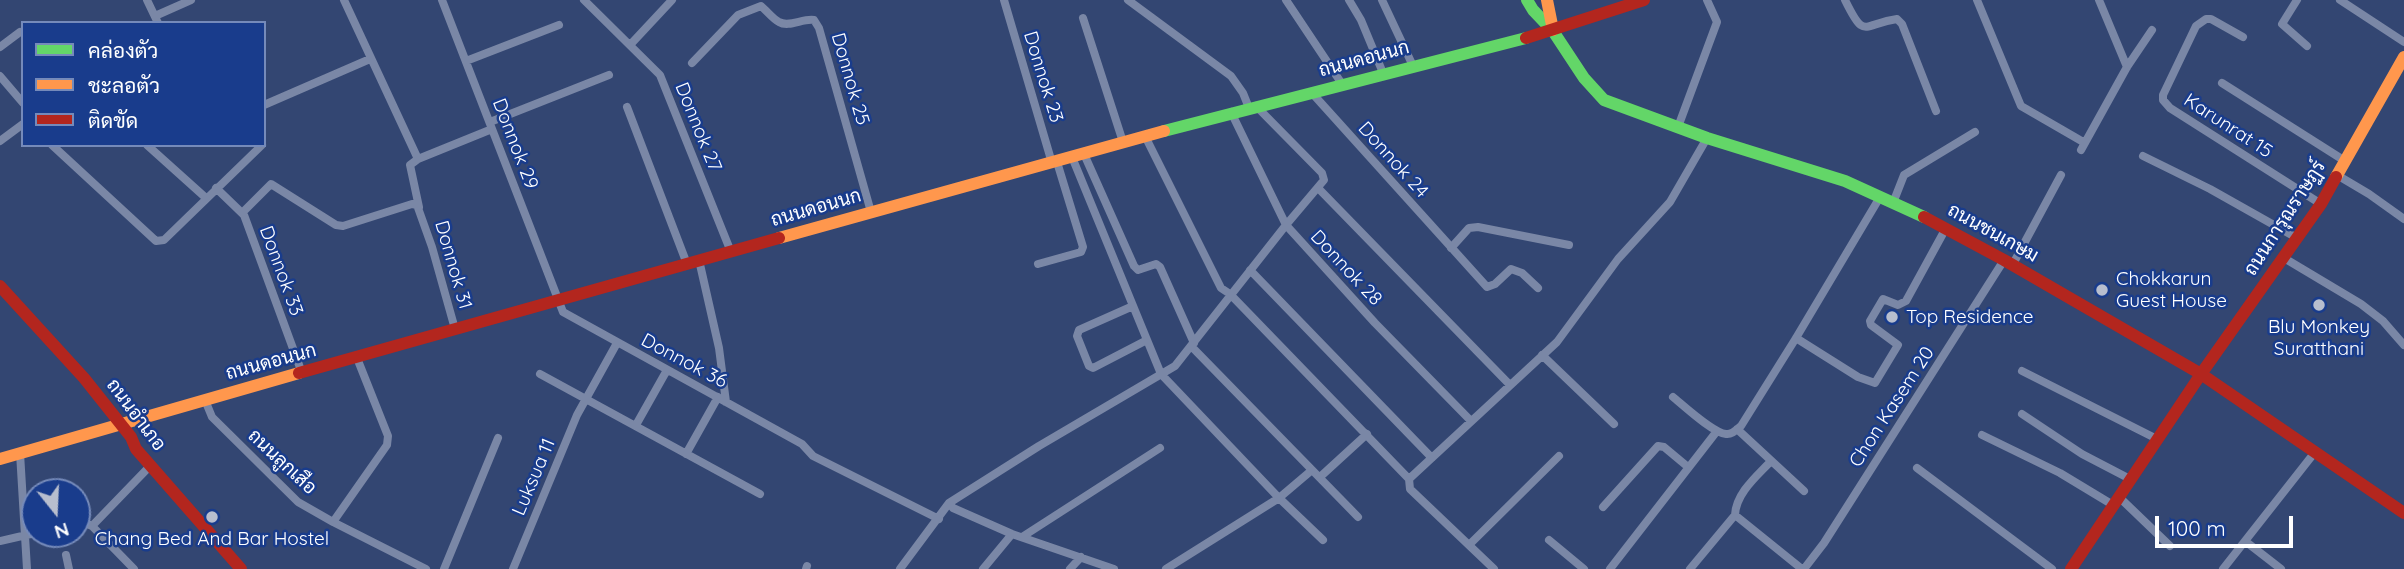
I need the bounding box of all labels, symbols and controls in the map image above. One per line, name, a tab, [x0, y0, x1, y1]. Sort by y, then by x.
legend	[21, 21, 266, 147]
street label: Donnok 23	[1018, 28, 1068, 126]
street label: Donnok 25	[826, 30, 874, 128]
street label: ถนนดอนนก	[1316, 36, 1412, 82]
text: คล่องตัว	[88, 37, 158, 63]
text: ชะลอตัว	[88, 72, 160, 98]
street label: Donnok 27	[670, 79, 726, 175]
street label: Karunrat 15	[2179, 89, 2277, 163]
street label: Donnok 29	[487, 95, 543, 193]
text: ติดขัด	[88, 107, 138, 133]
street label: Donnok 24	[1353, 117, 1433, 203]
street label: ถนนการุณราษฏร์	[2239, 156, 2331, 280]
street label: ถนนดอนนก	[768, 184, 864, 232]
street label: ถนนชนเกษม	[1944, 199, 2042, 267]
street label: Donnok 31	[429, 218, 477, 312]
street label: Donnok 33	[254, 223, 308, 319]
street label: Donnok 28	[1305, 226, 1387, 310]
place label: Chokkarun Guest House	[2116, 268, 2227, 312]
marker: Chokkarun Guest House	[2094, 282, 2110, 298]
marker: Blu Monkey Suratthani	[2311, 297, 2327, 313]
place label: Top Residence	[1906, 306, 2034, 328]
marker: Top Residence	[1884, 309, 1900, 325]
place label: Blu Monkey Suratthani	[2268, 316, 2370, 360]
street label: Donnok 36	[637, 329, 731, 393]
street label: ถนนดอนนก	[223, 339, 319, 385]
street label: Chon Kasem 20	[1845, 342, 1939, 472]
street label: ถนนอำเภอ	[102, 374, 170, 456]
street label: ถนนลูกเสือ	[243, 425, 321, 499]
street label: Luksua 11	[508, 435, 560, 519]
north arrow	[21, 478, 91, 548]
scale bar	[2159, 503, 2297, 546]
marker: Chang Bed And Bar Hostel	[204, 509, 220, 525]
text: 100 m	[2168, 515, 2226, 541]
text: N	[52, 517, 72, 545]
place label: Chang Bed And Bar Hostel	[95, 528, 329, 550]

